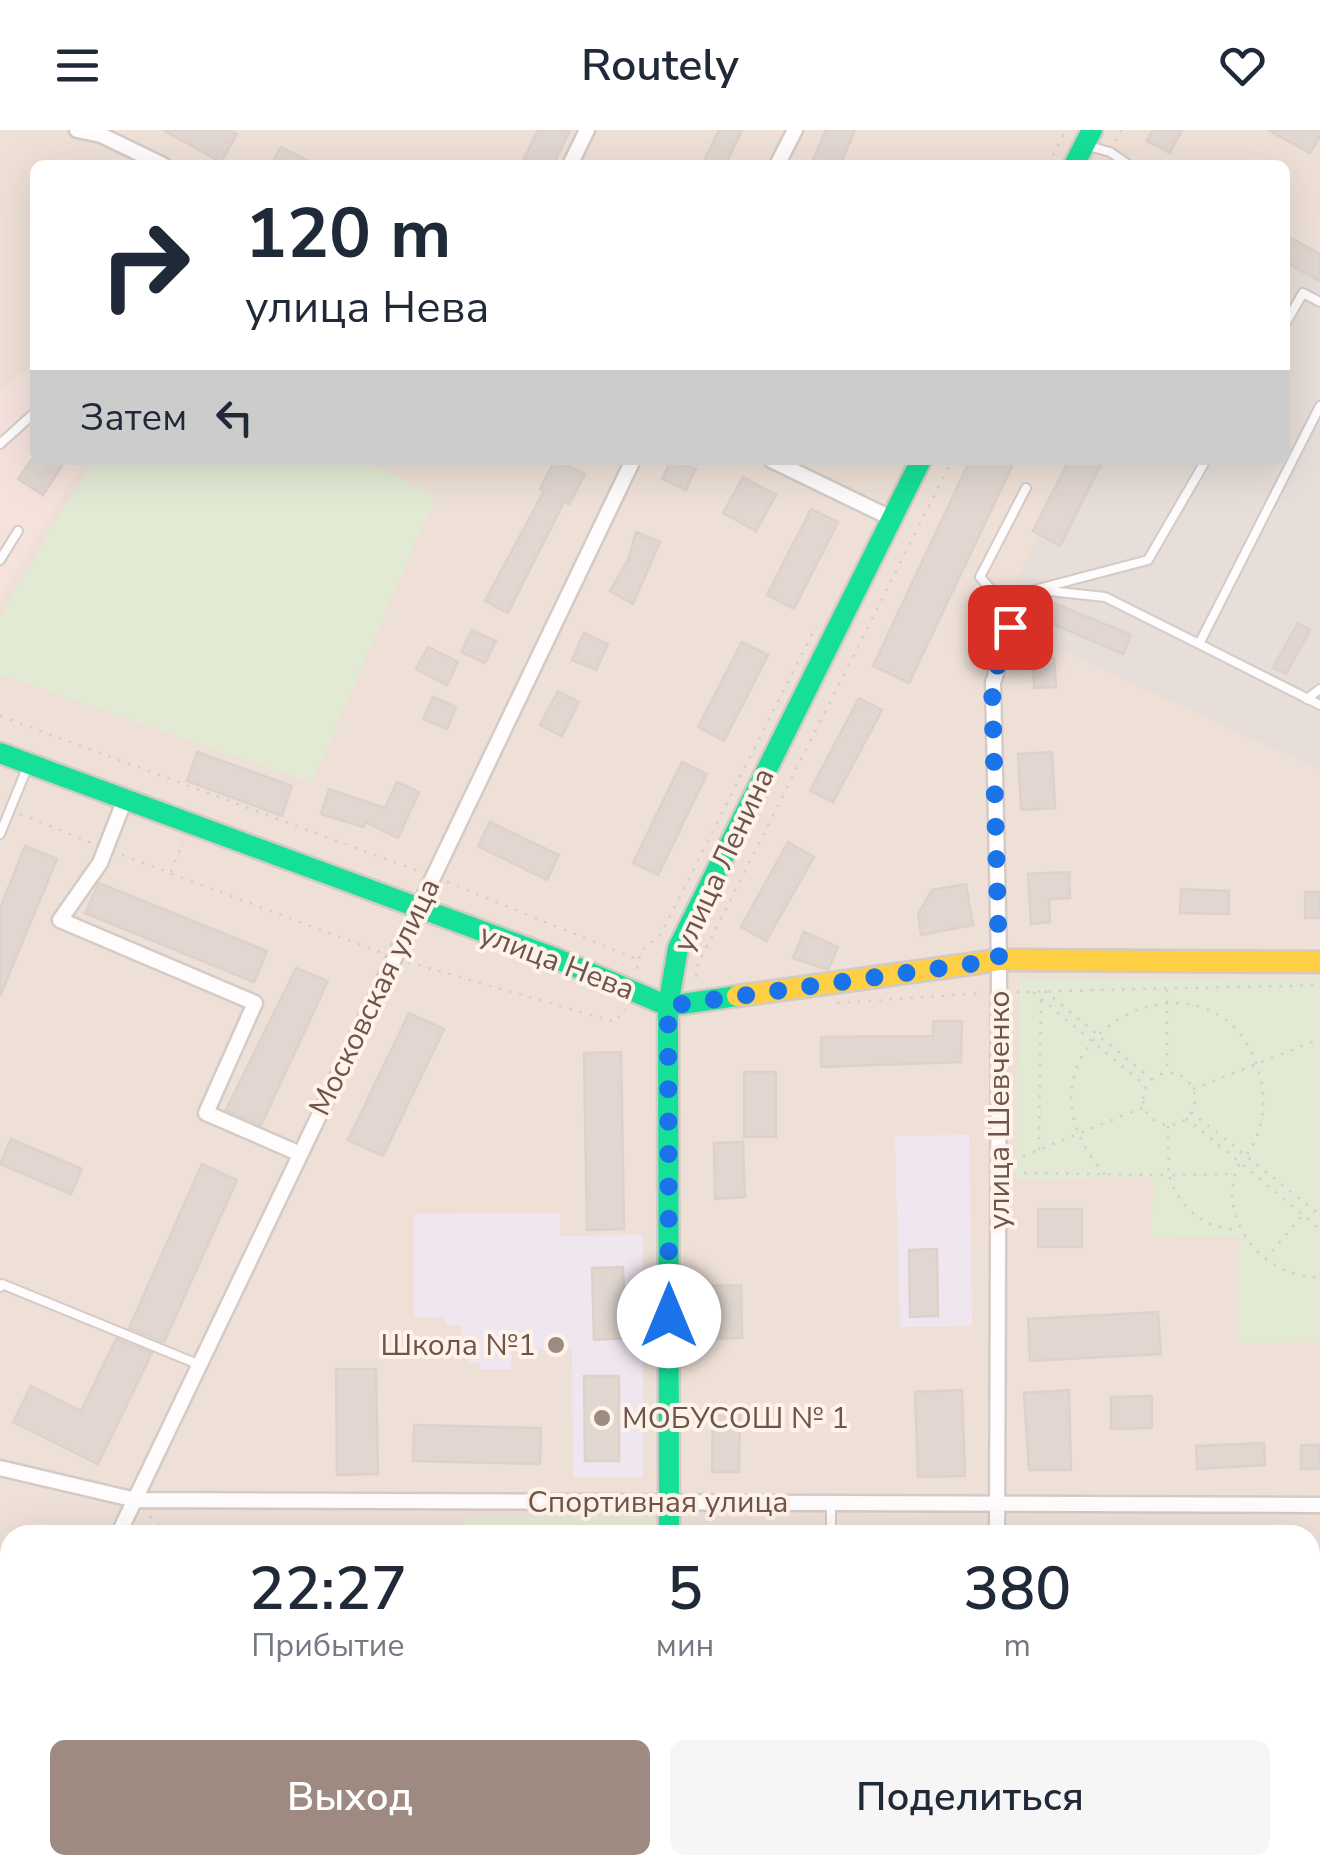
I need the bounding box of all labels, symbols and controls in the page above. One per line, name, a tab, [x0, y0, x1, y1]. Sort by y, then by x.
text: Routely	[581, 35, 739, 96]
icon: menu	[50, 38, 105, 93]
icon: heart	[1215, 38, 1270, 93]
text: 120 m	[245, 186, 451, 282]
icon: right	[80, 200, 210, 330]
text: улица Нева	[245, 277, 490, 338]
icon: left	[207, 390, 262, 445]
text: Затем	[80, 392, 187, 443]
pin	[968, 585, 1053, 670]
icon: arrive	[983, 600, 1038, 655]
street label: улица Ленина	[663, 761, 785, 959]
street label: Московская улица	[300, 871, 450, 1123]
street label: улица Нева	[474, 914, 640, 1010]
street label: улица Шевченко	[979, 991, 1020, 1229]
position arrow	[617, 1264, 721, 1368]
place label: Школа №1	[380, 1325, 536, 1366]
marker: Школа №1	[545, 1334, 567, 1356]
place label: МОБУСОШ № 1	[622, 1398, 849, 1439]
marker: МОБУСОШ № 1	[591, 1407, 613, 1429]
street label: Спортивная улица	[527, 1482, 789, 1523]
text: 22:27	[249, 1548, 407, 1630]
text: 5	[667, 1548, 703, 1630]
text: 380	[963, 1548, 1071, 1630]
text: Прибытие	[251, 1624, 405, 1667]
text: мин	[656, 1624, 714, 1667]
text: m	[1003, 1624, 1031, 1667]
button: Выход	[50, 1740, 650, 1855]
button: Поделиться	[670, 1740, 1270, 1855]

